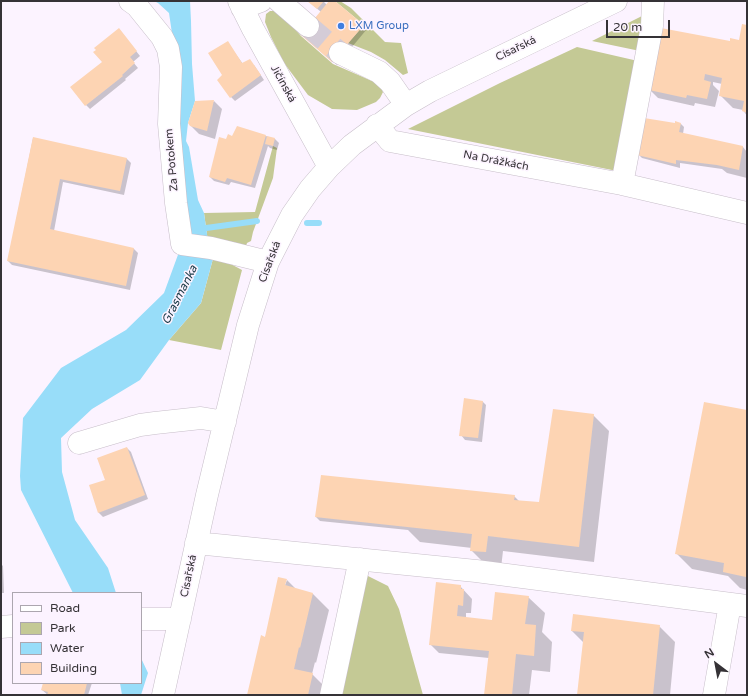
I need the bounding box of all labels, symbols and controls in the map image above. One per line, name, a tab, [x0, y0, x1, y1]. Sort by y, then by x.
scale bar	[608, 12, 672, 38]
place label: LXM Group	[349, 19, 409, 33]
text: 20 m	[613, 20, 642, 34]
marker: LXM Group	[336, 21, 346, 31]
street label: Císařská	[494, 34, 538, 64]
street label: Jičínská	[267, 63, 299, 105]
street label: Za Potokem	[163, 128, 181, 192]
street label: Na Drážkách	[462, 148, 530, 174]
street label: Císařská	[256, 239, 284, 285]
water label: Grasmanka	[159, 263, 201, 327]
street label: Císařská	[178, 553, 200, 599]
legend	[12, 592, 142, 684]
text: Road	[50, 601, 80, 615]
text: Park	[50, 621, 76, 635]
text: Water	[50, 641, 84, 655]
north arrow	[696, 644, 736, 684]
text: N	[702, 646, 717, 661]
text: Building	[50, 661, 97, 675]

